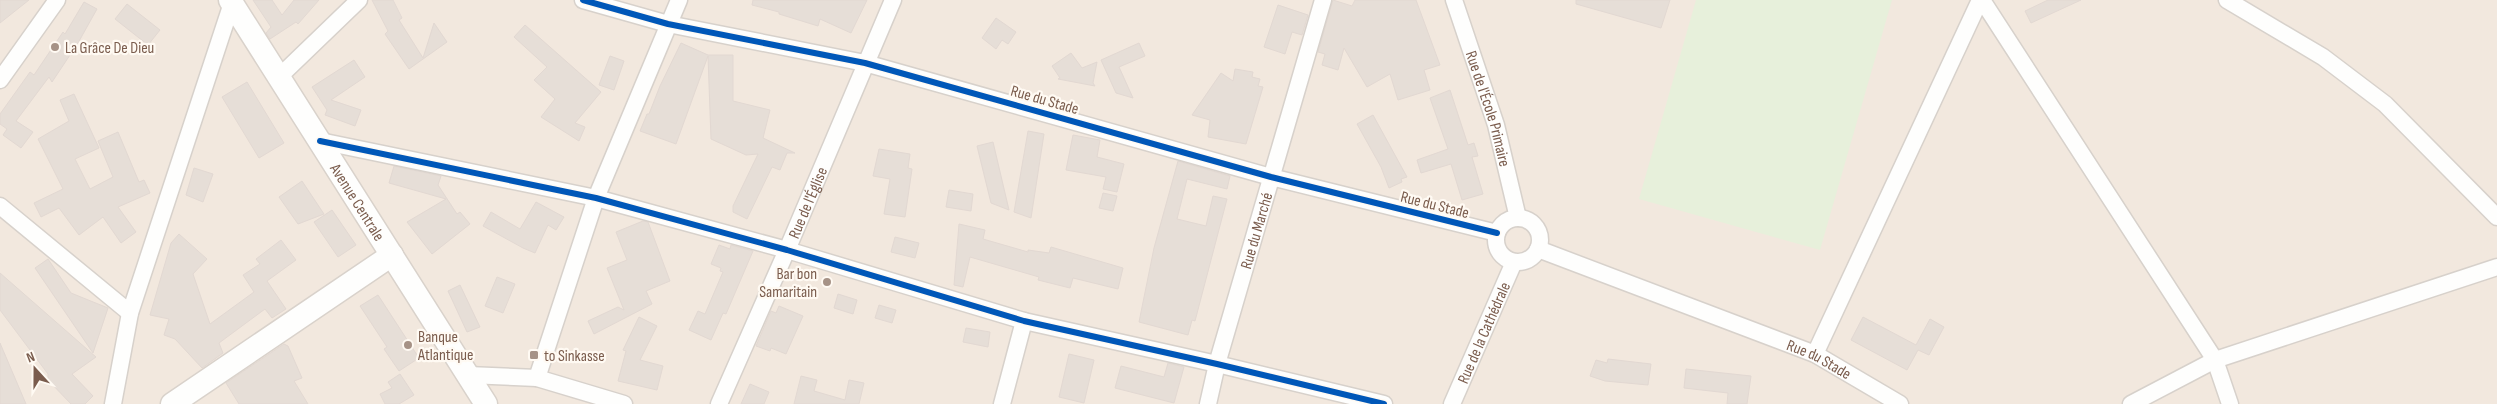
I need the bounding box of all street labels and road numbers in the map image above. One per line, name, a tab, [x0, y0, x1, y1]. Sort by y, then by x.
street label: Rue de l'École Primaire	[1461, 49, 1514, 169]
street label: Rue du Stade	[1008, 82, 1081, 119]
street label: Avenue Centrale	[325, 160, 388, 245]
street label: Rue de l'Église	[785, 164, 832, 242]
street label: Rue du Stade	[1398, 188, 1471, 223]
street label: Rue du Marché	[1237, 190, 1277, 271]
street label: Rue de la Cathédrale	[1454, 279, 1515, 387]
street label: Rue du Stade	[1784, 336, 1854, 384]

